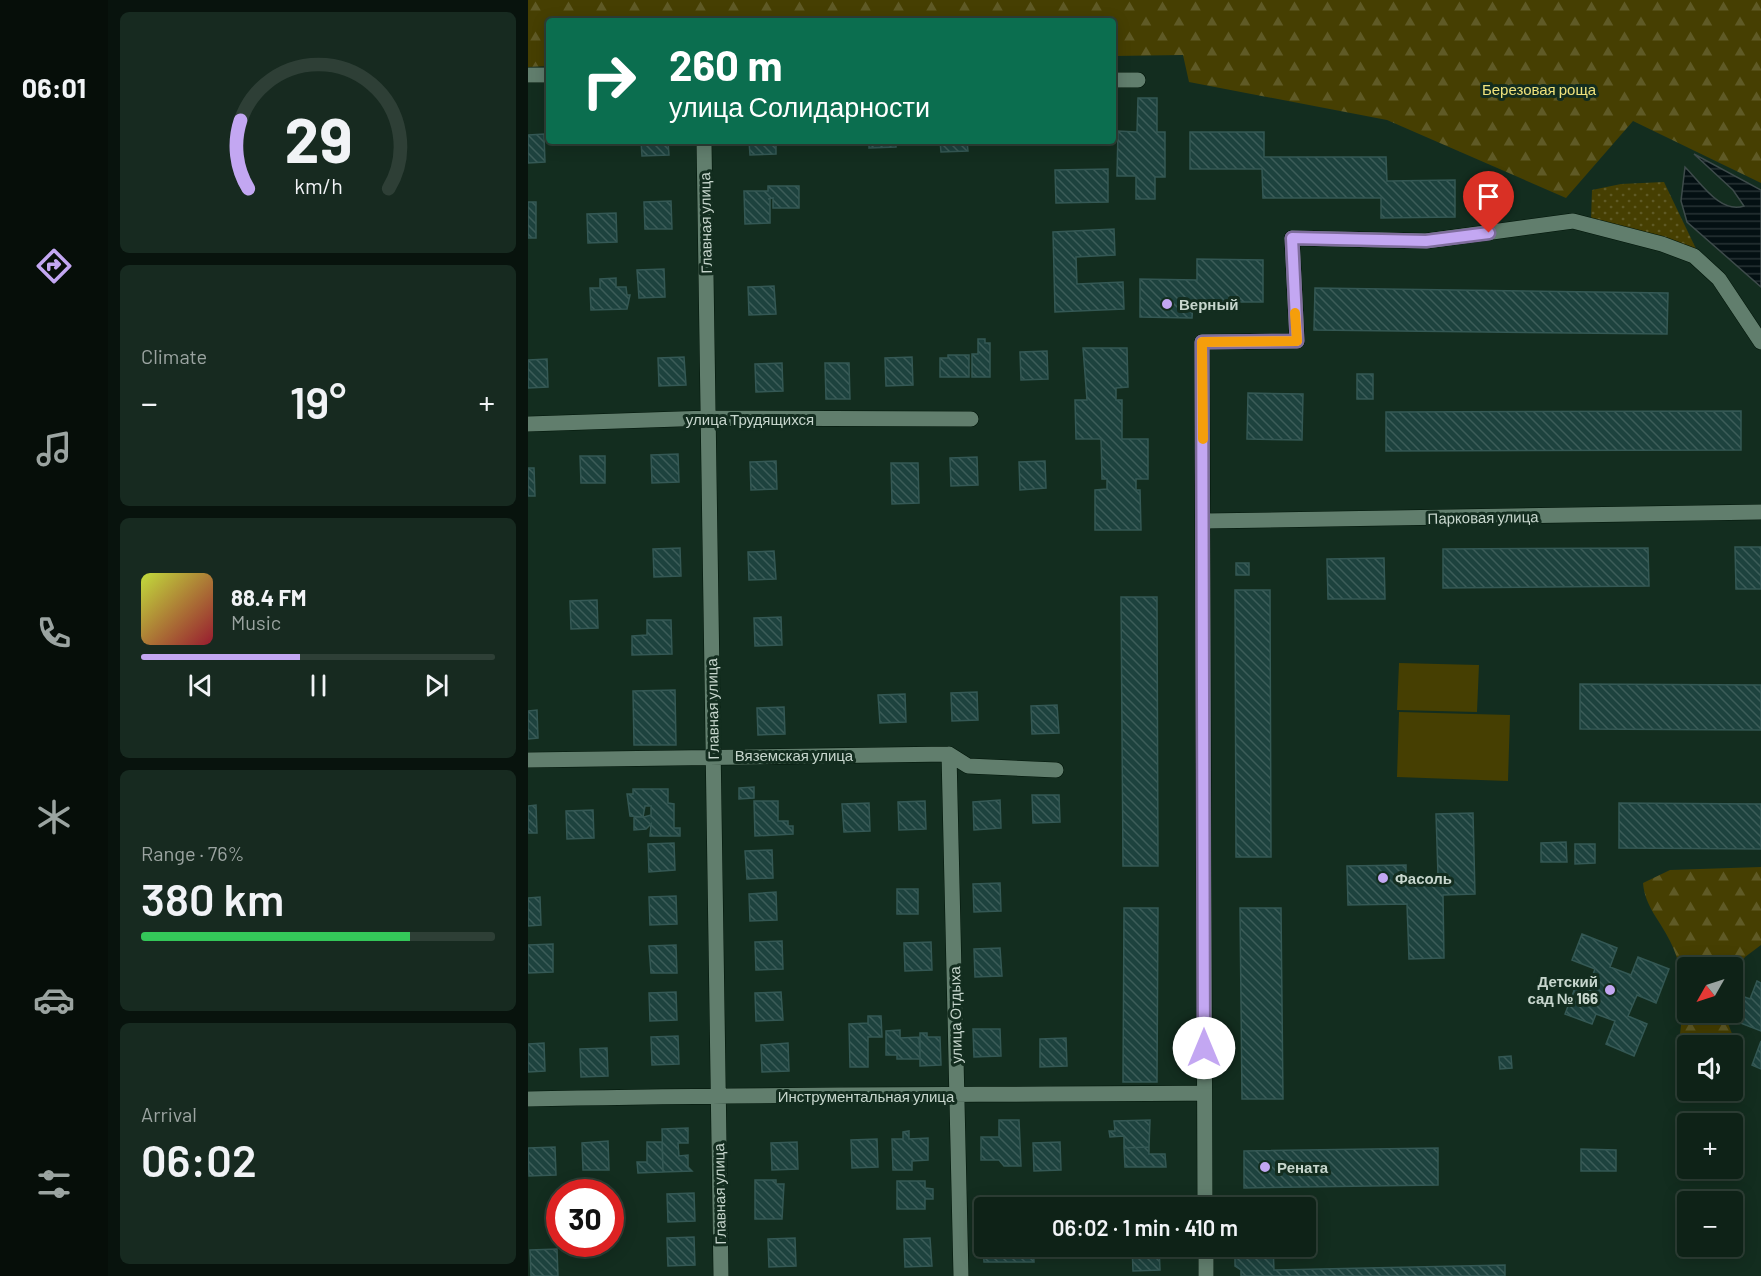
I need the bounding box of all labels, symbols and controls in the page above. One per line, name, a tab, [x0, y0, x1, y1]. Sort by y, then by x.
text: 260 m	[669, 39, 782, 89]
icon: right	[570, 42, 648, 120]
text: 06:01	[22, 71, 86, 103]
park label: Березовая роща	[1482, 80, 1597, 98]
text: улица Солидарности	[669, 90, 930, 122]
text: 29	[284, 102, 352, 176]
pin	[1463, 171, 1514, 233]
street label: Главная улица	[695, 172, 715, 274]
text: km/h	[294, 174, 342, 199]
icon: arrive	[1472, 180, 1505, 213]
icon: directions	[33, 245, 75, 287]
place label: Верный	[1179, 295, 1238, 313]
marker: Верный	[1160, 297, 1174, 311]
text: Climate	[141, 344, 207, 368]
text: 19°	[290, 374, 346, 428]
text: −	[141, 382, 158, 422]
text: +	[479, 382, 495, 422]
street label: улица Трудящихся	[686, 410, 814, 428]
icon: music	[33, 428, 75, 470]
street label: Парковая улица	[1427, 507, 1539, 527]
text: 88.4 FM	[231, 584, 307, 610]
text: Music	[231, 610, 281, 634]
icon: phone	[33, 612, 75, 654]
street label: Главная улица	[702, 658, 722, 760]
icon: previous	[184, 669, 217, 702]
icon: pause	[302, 669, 335, 702]
icon: next	[420, 669, 453, 702]
street label: Вяземская улица	[735, 746, 854, 764]
icon: climate	[33, 796, 75, 838]
text: Range · 76%	[141, 841, 245, 865]
place label: Фасоль	[1395, 869, 1452, 887]
text: 380 km	[141, 871, 284, 925]
marker: Фасоль	[1376, 871, 1390, 885]
north arrow	[1677, 957, 1743, 1023]
map controls	[1677, 957, 1743, 1257]
street label: улица Отдыха	[945, 965, 965, 1064]
place label: Детский сад № 166	[1527, 972, 1598, 1007]
icon: car	[33, 979, 75, 1021]
marker: Детский сад № 166	[1603, 983, 1617, 997]
position arrow	[1172, 1016, 1236, 1080]
button: sound	[1677, 1035, 1743, 1101]
street label: Инструментальная улица	[778, 1087, 955, 1105]
text: Arrival	[141, 1102, 197, 1126]
button: +	[1677, 1113, 1743, 1179]
text: 06:02	[141, 1132, 257, 1186]
street label: Главная улица	[709, 1143, 729, 1245]
place label: Рената	[1277, 1158, 1329, 1176]
marker: Рената	[1258, 1160, 1272, 1174]
icon: filters	[33, 1163, 75, 1205]
speed limit sign: 30	[546, 1179, 624, 1257]
button: −	[1677, 1191, 1743, 1257]
text: 06:02 · 1 min · 410 m	[1052, 1214, 1238, 1240]

